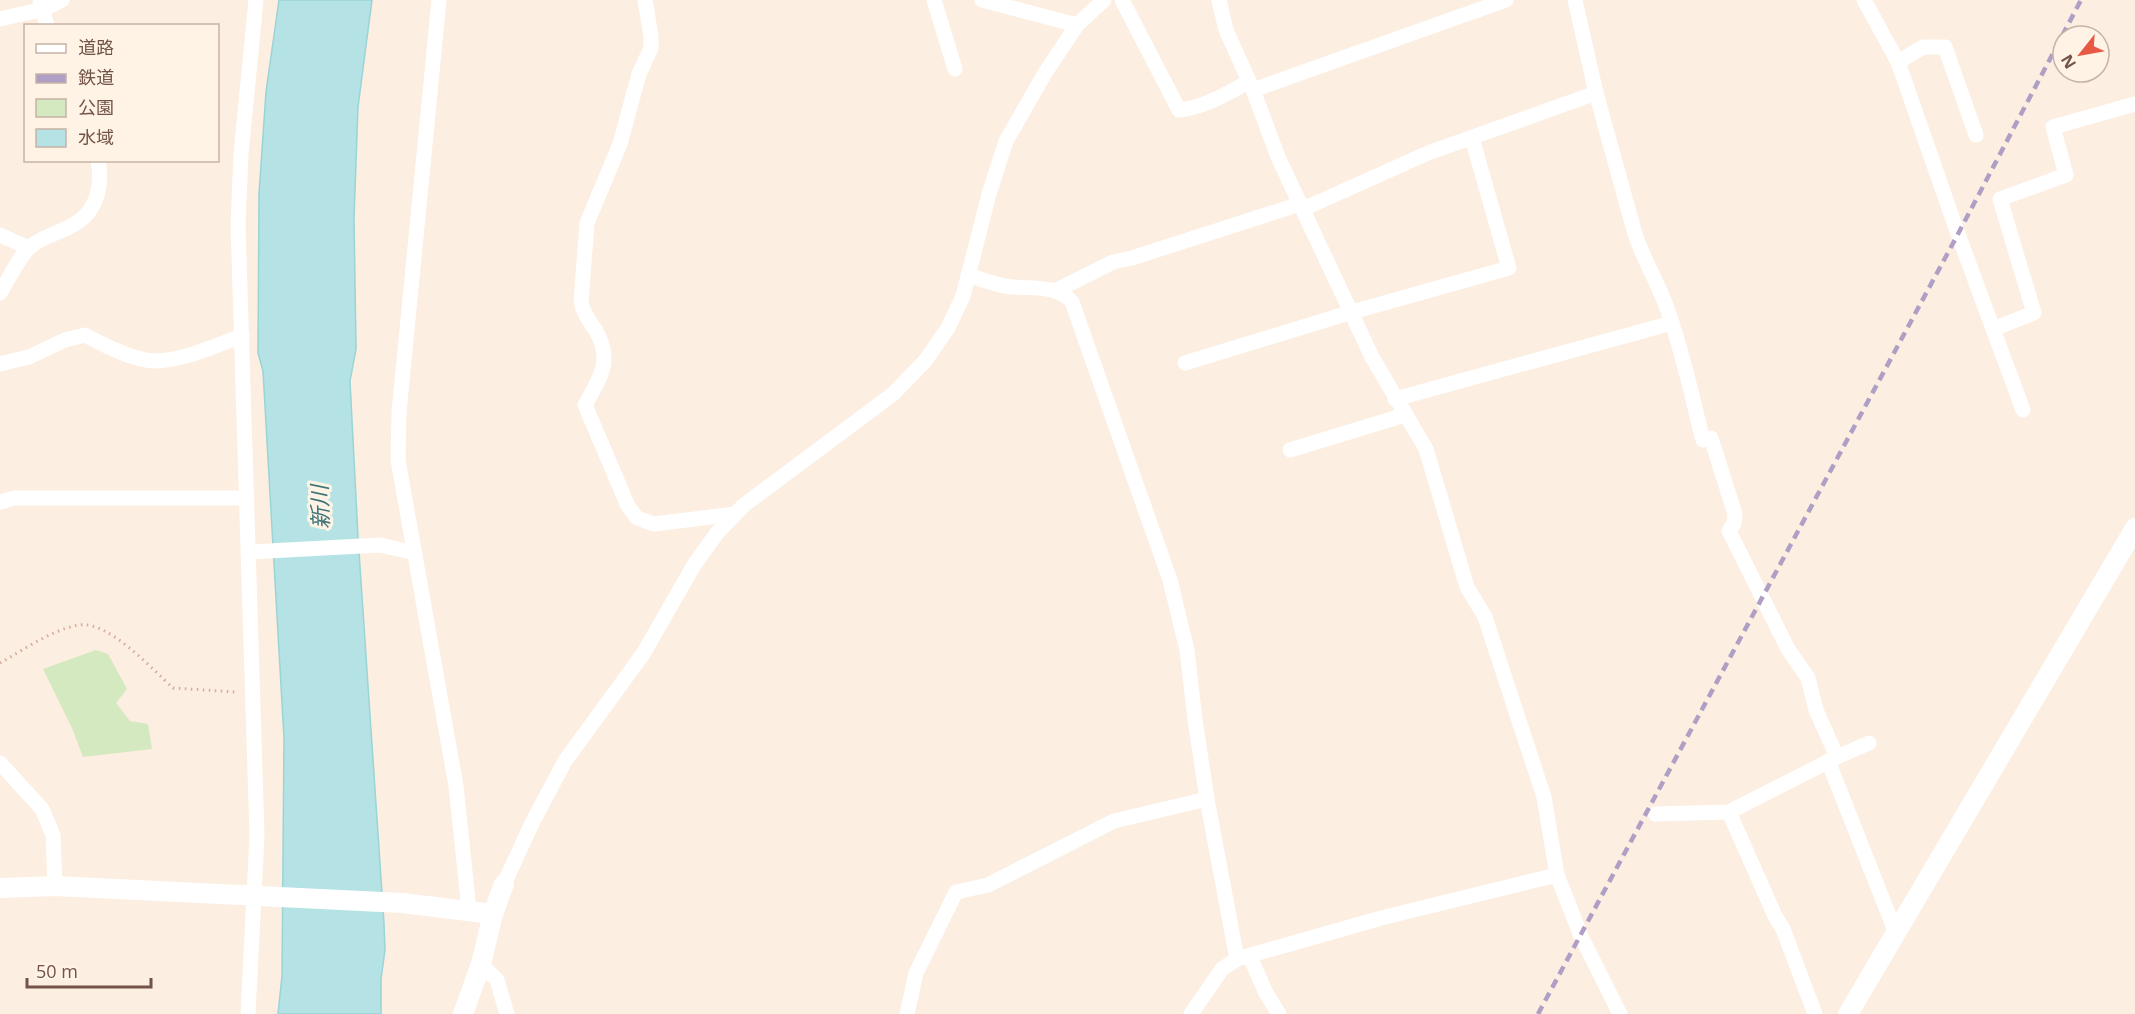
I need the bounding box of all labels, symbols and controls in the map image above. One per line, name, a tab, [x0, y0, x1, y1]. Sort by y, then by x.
legend	[24, 24, 219, 162]
north arrow	[2051, 24, 2111, 84]
text: 道路	[78, 35, 114, 59]
text: N	[2055, 50, 2081, 73]
text: 鉄道	[78, 65, 114, 89]
text: 公園	[78, 95, 114, 119]
text: 水域	[78, 125, 114, 149]
water label: 新川	[303, 483, 335, 530]
scale bar	[27, 951, 152, 989]
text: 50 m	[36, 959, 78, 983]

